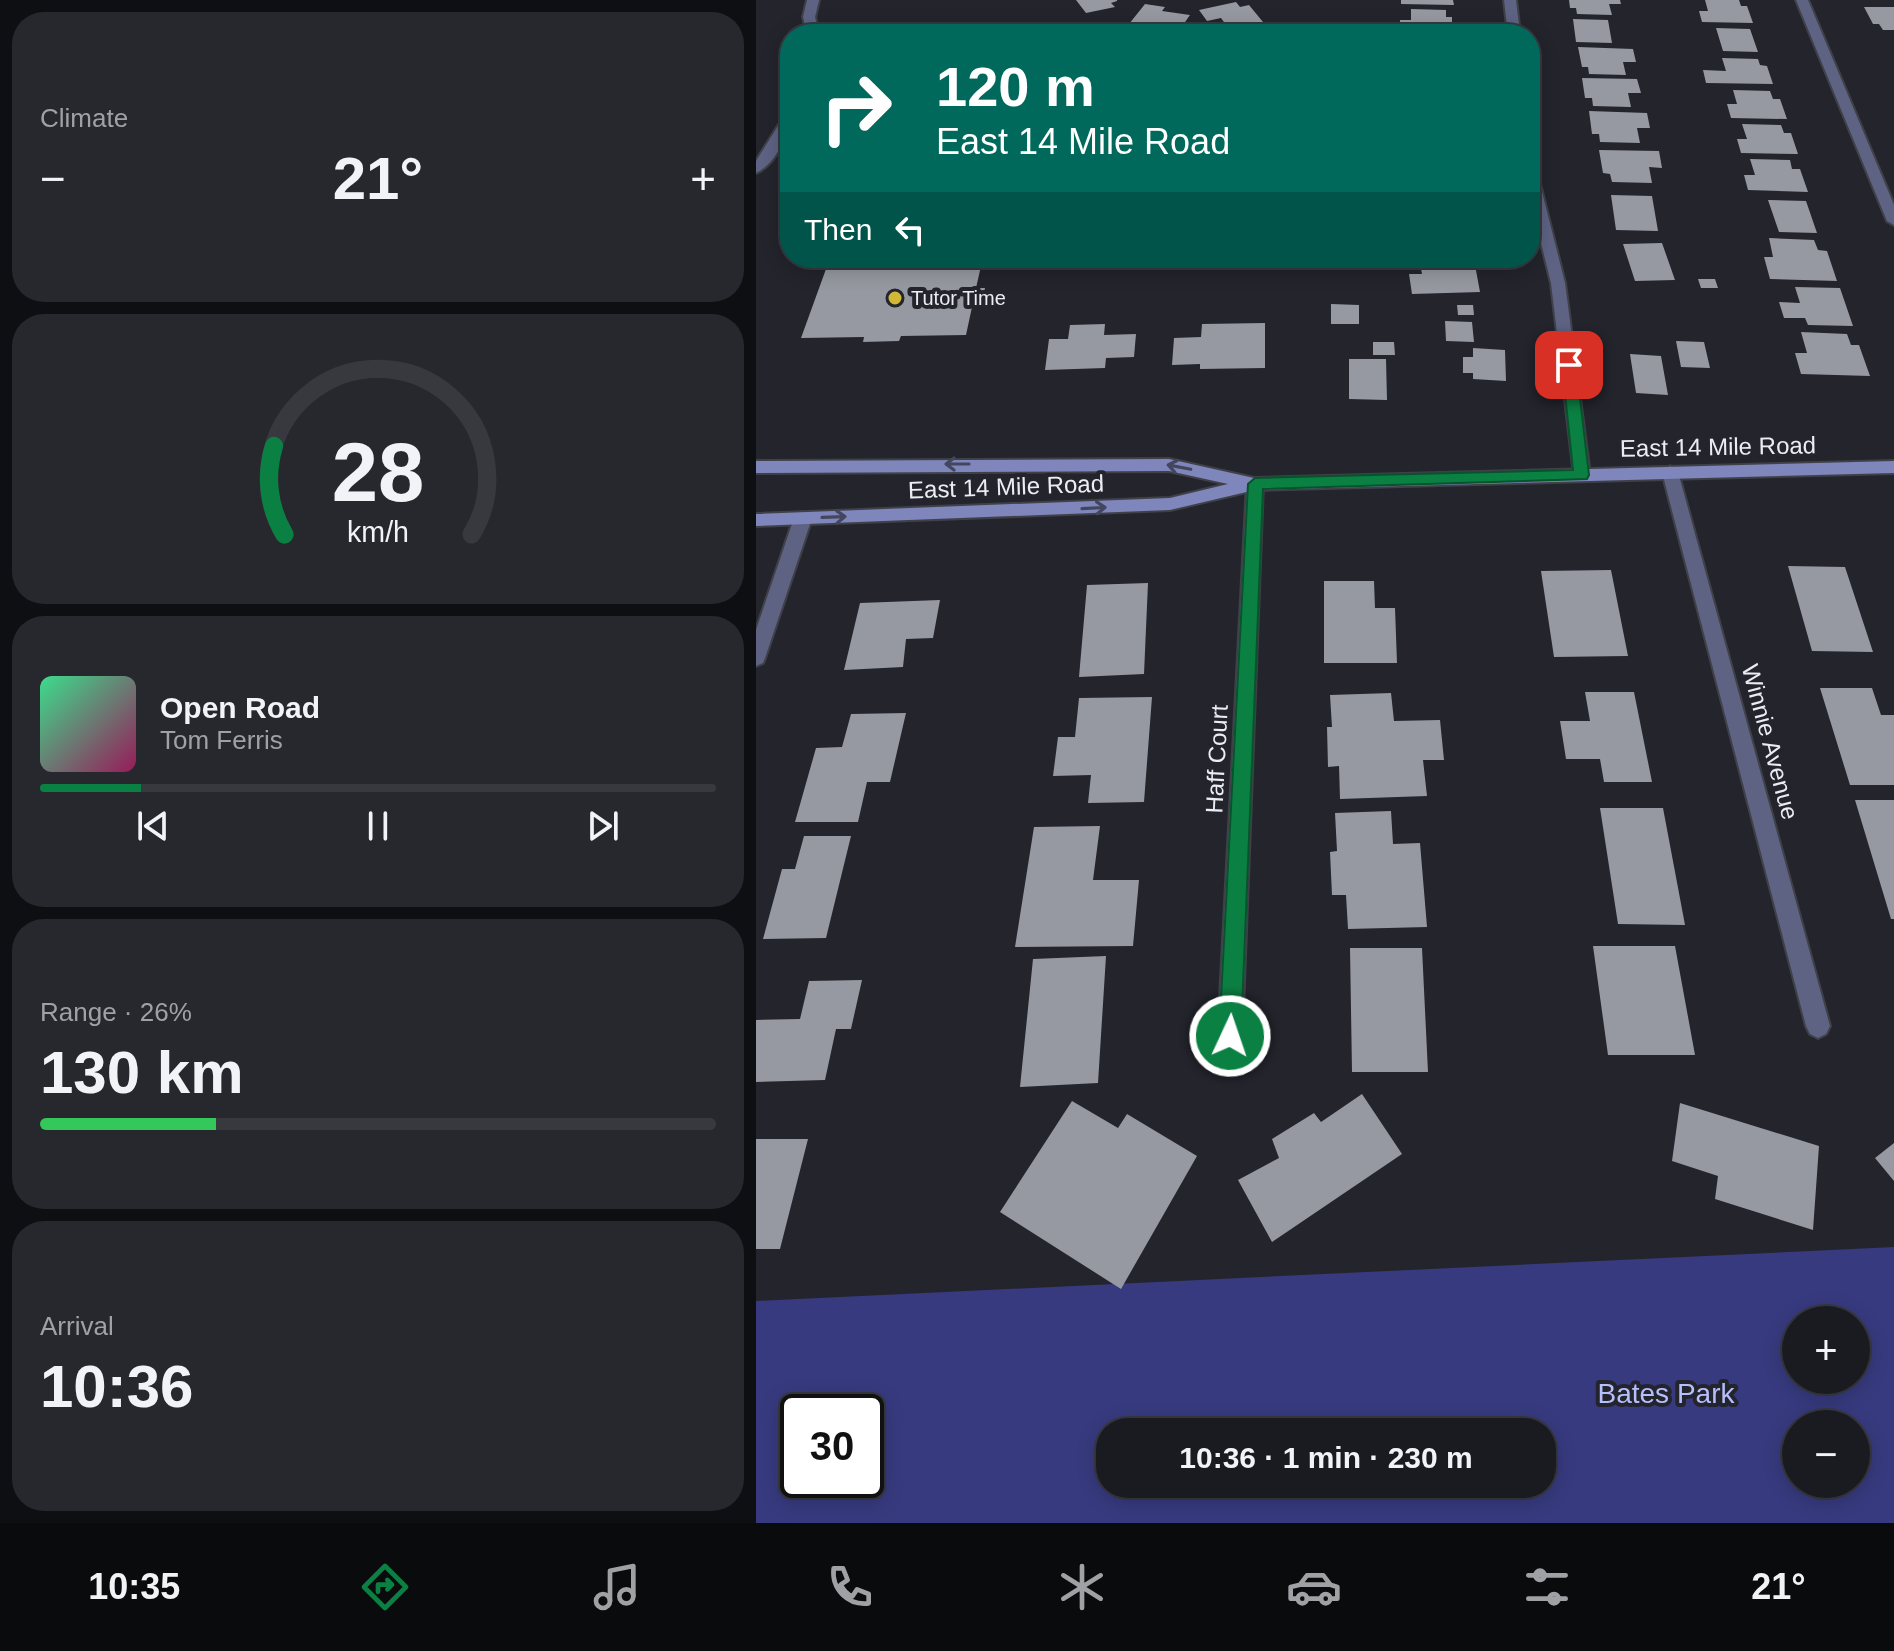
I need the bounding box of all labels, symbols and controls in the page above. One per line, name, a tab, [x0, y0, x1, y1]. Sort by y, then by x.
text: 120 m	[936, 55, 1095, 118]
icon: right	[804, 56, 908, 160]
text: Climate	[40, 103, 128, 133]
text: East 14 Mile Road	[936, 121, 1230, 162]
text: 21°	[333, 145, 423, 212]
text: −	[40, 154, 66, 203]
text: +	[690, 154, 716, 203]
icon: left	[888, 208, 932, 252]
text: Then	[804, 213, 872, 246]
place label: Tutor Time	[911, 287, 1006, 309]
marker: Tutor Time	[886, 289, 904, 307]
pin	[1535, 331, 1603, 399]
icon: arrive	[1547, 343, 1591, 387]
text: 28	[332, 426, 424, 519]
street label: East 14 Mile Road	[1620, 431, 1816, 462]
one-way arrow	[944, 456, 971, 472]
one-way arrow	[1167, 459, 1193, 474]
street label: East 14 Mile Road	[908, 470, 1104, 503]
one-way arrow	[1080, 500, 1107, 515]
one-way arrow	[820, 510, 847, 525]
text: km/h	[347, 516, 409, 548]
street label: Winnie Avenue	[1737, 661, 1804, 822]
text: Open Road	[160, 691, 320, 724]
street label: Haff Court	[1200, 704, 1233, 814]
text: Tom Ferris	[160, 725, 283, 755]
icon: previous	[131, 804, 175, 848]
icon: pause	[356, 804, 400, 848]
icon: next	[581, 804, 625, 848]
position arrow	[1188, 994, 1272, 1078]
text: Range · 26%	[40, 997, 192, 1027]
text: 130 km	[40, 1039, 244, 1106]
map controls	[1782, 1306, 1870, 1498]
button: +	[1782, 1306, 1870, 1394]
text: Arrival	[40, 1311, 114, 1341]
text: 10:36	[40, 1353, 193, 1420]
park label: Bates Park	[1598, 1378, 1735, 1409]
speed limit sign: 30	[780, 1394, 884, 1498]
button: −	[1782, 1410, 1870, 1498]
text: 10:36 · 1 min · 230 m	[1179, 1441, 1473, 1474]
icon: directions	[357, 1559, 413, 1615]
icon: music	[589, 1559, 645, 1615]
icon: phone	[822, 1559, 878, 1615]
icon: climate	[1054, 1559, 1110, 1615]
icon: car	[1286, 1559, 1342, 1615]
icon: filters	[1519, 1559, 1575, 1615]
text: 10:35	[88, 1566, 180, 1607]
text: 21°	[1751, 1566, 1806, 1607]

